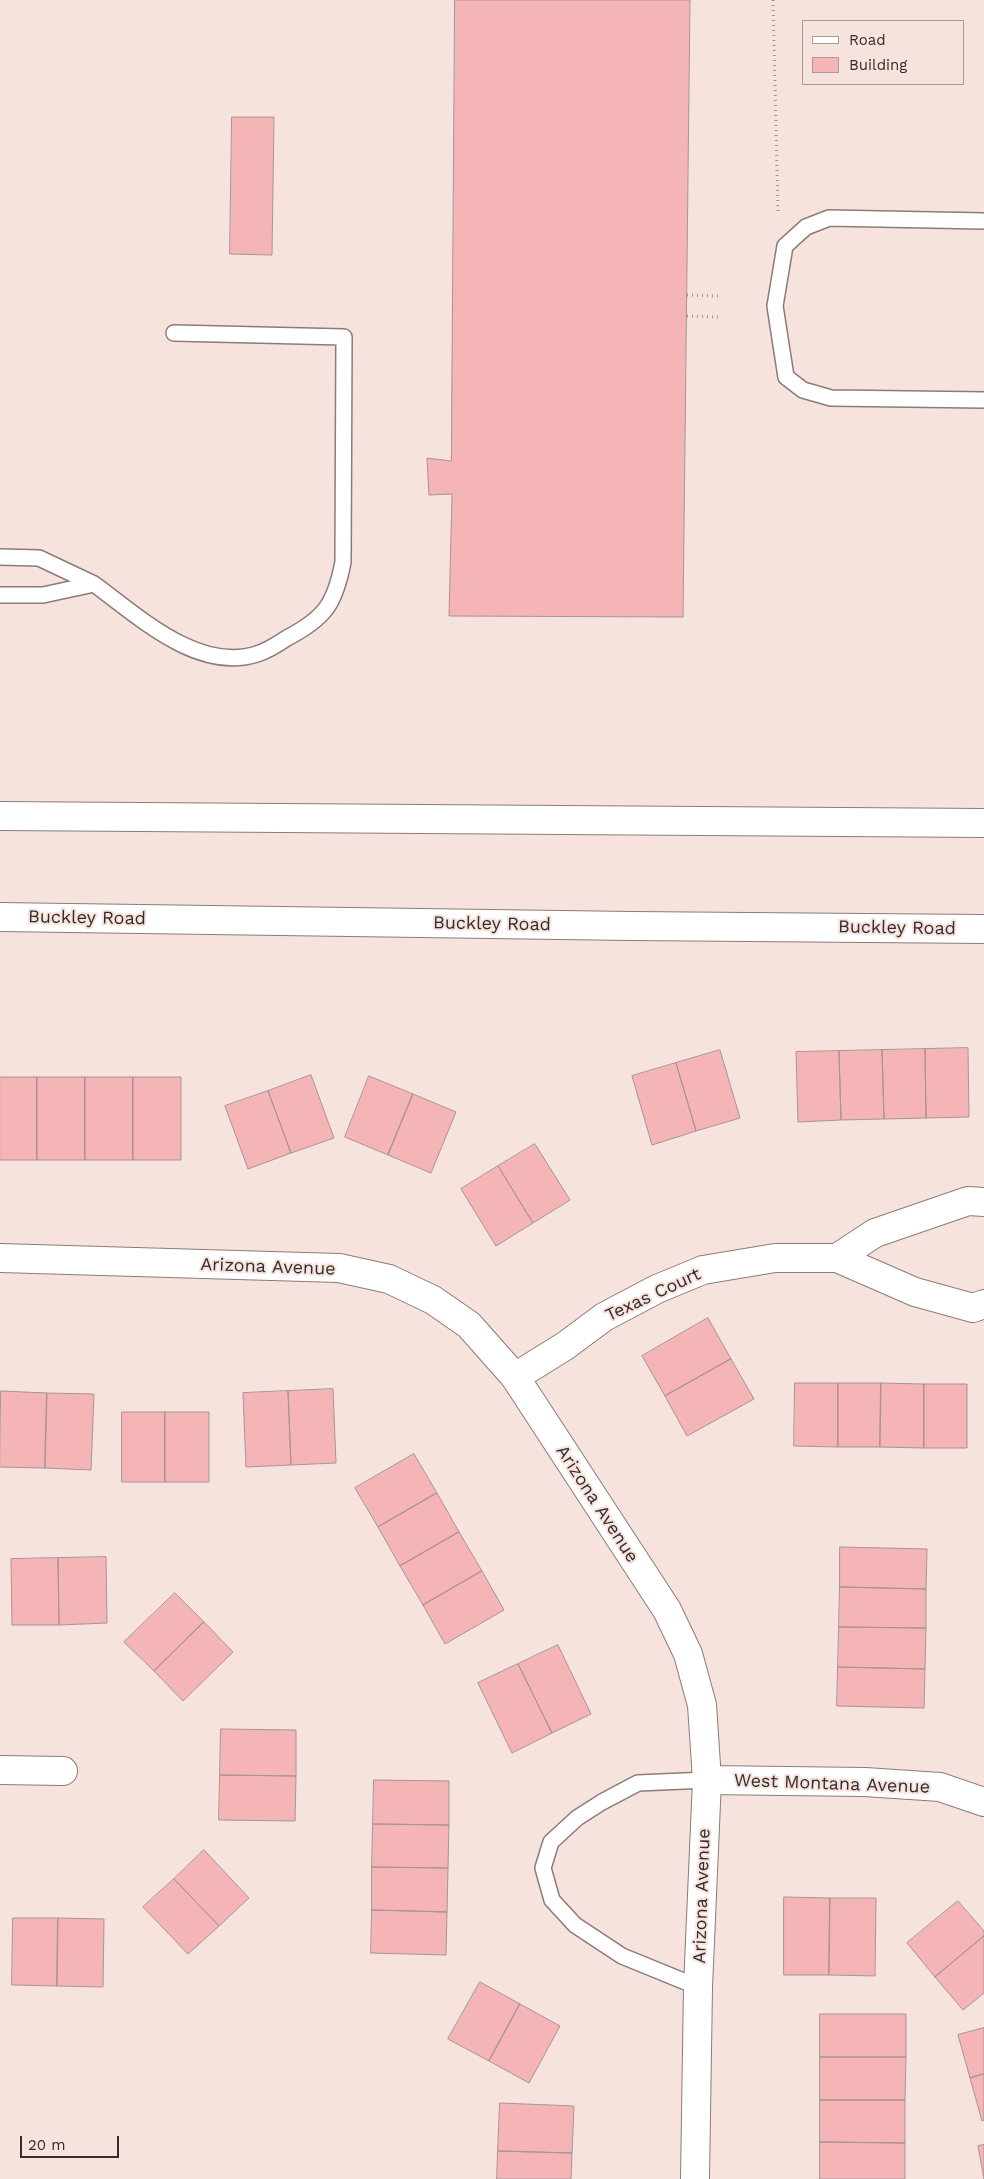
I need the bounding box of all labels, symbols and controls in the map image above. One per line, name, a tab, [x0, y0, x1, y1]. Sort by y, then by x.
legend	[802, 20, 964, 85]
text: Road	[849, 31, 886, 49]
text: Building	[849, 56, 907, 74]
street label: Buckley Road	[28, 906, 146, 930]
street label: Buckley Road	[433, 912, 551, 936]
street label: Buckley Road	[838, 916, 956, 940]
street label: Arizona Avenue	[200, 1254, 336, 1280]
street label: Texas Court	[602, 1264, 704, 1326]
street label: Arizona Avenue	[551, 1441, 643, 1567]
street label: West Montana Avenue	[734, 1770, 930, 1798]
street label: Arizona Avenue	[689, 1828, 715, 1964]
scale bar	[22, 2126, 121, 2158]
text: 20 m	[28, 2136, 66, 2154]

